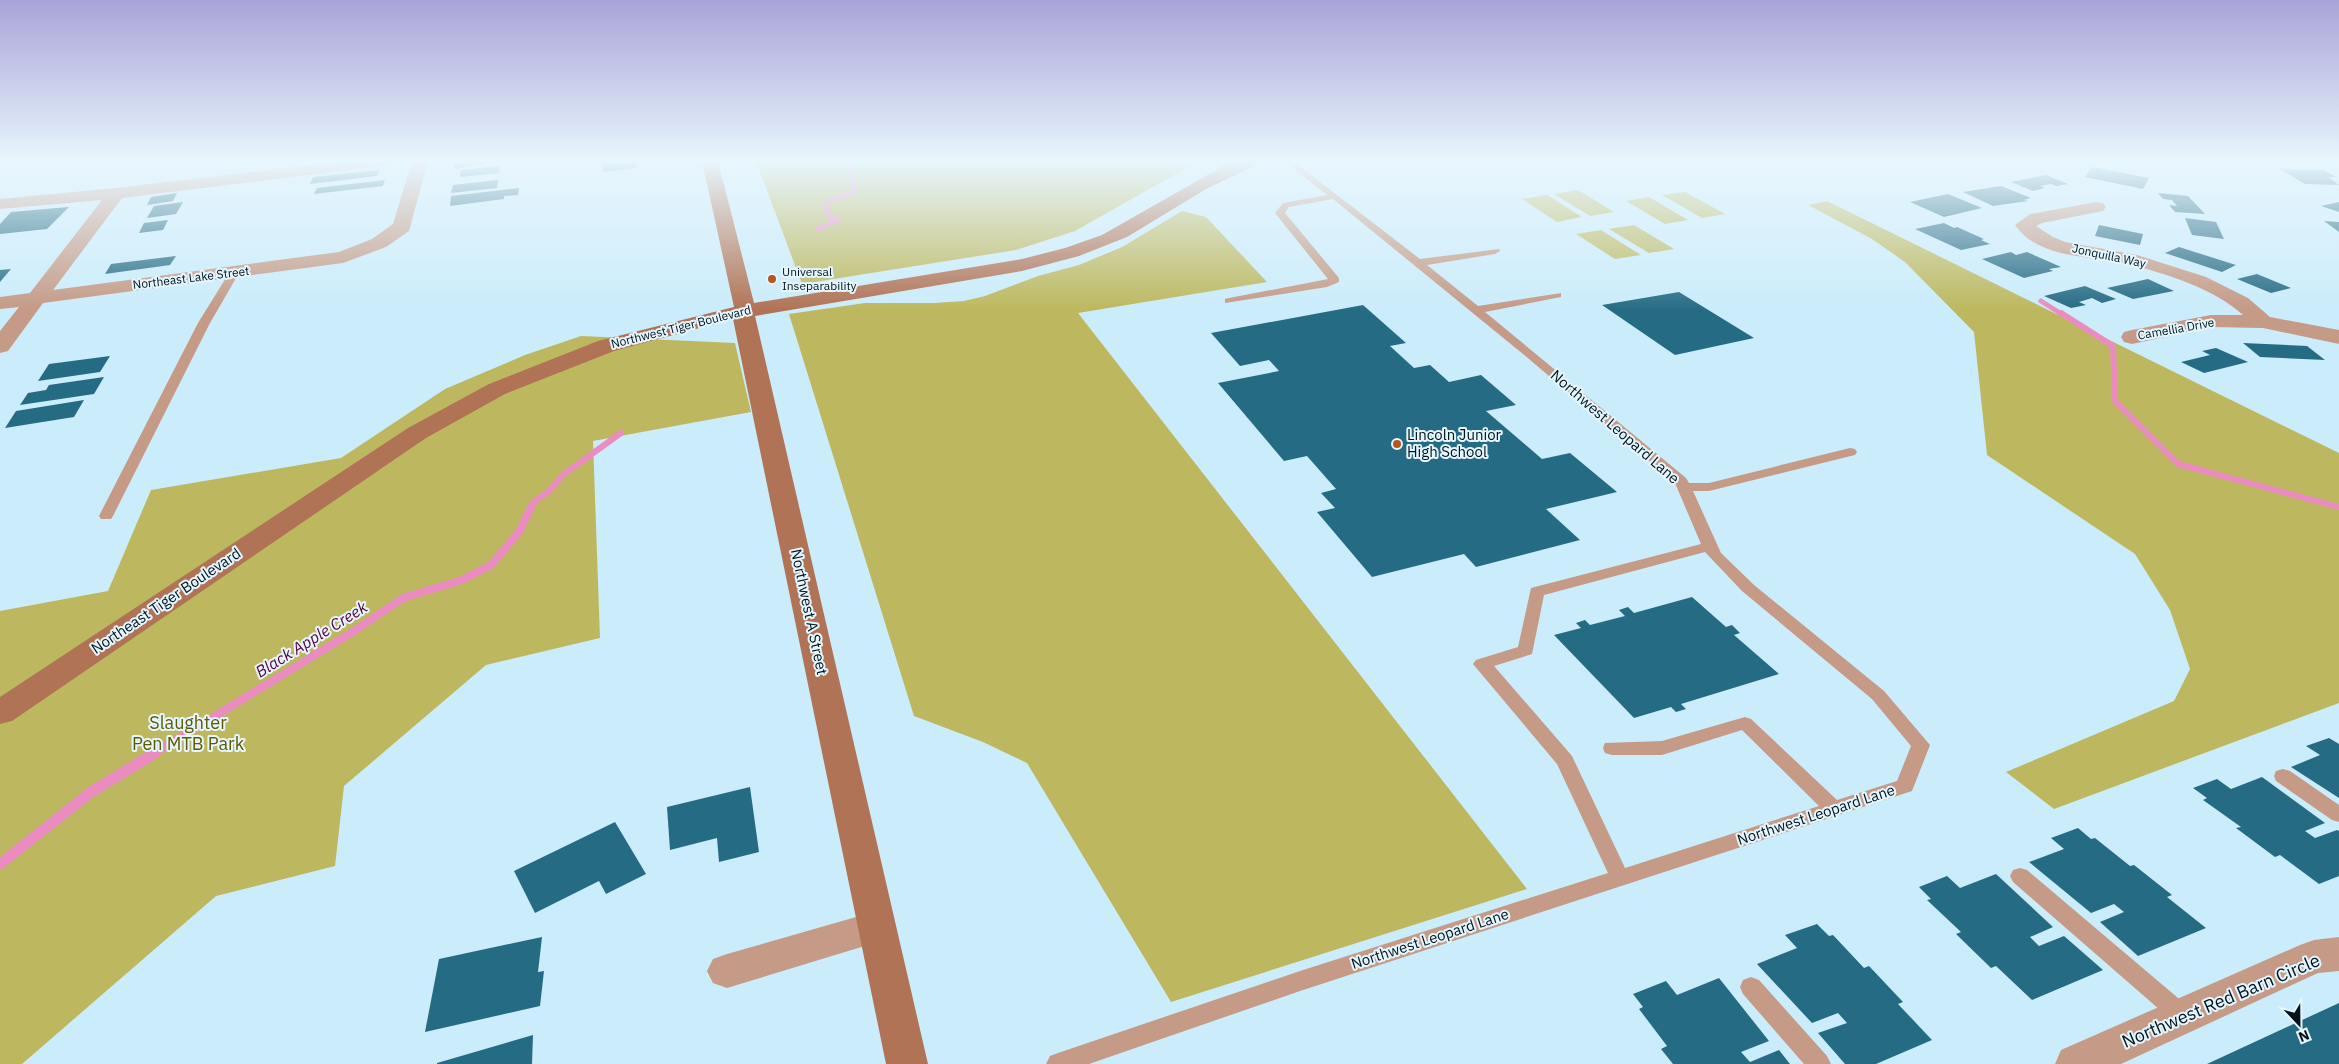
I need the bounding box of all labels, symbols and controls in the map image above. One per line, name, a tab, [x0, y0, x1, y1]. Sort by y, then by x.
street label: Jonquilla Way	[2071, 240, 2147, 271]
street label: Northeast Lake Street	[132, 263, 250, 292]
place label: Universal Inseparability	[782, 264, 857, 293]
marker: Universal Inseparability	[766, 273, 778, 285]
street label: Northwest Tiger Boulevard	[609, 302, 752, 351]
street label: Camellia Drive	[2136, 314, 2216, 343]
street label: Northwest Leopard Lane	[1547, 365, 1684, 488]
place label: Lincoln Junior High School	[1407, 425, 1502, 461]
marker: Lincoln Junior High School	[1391, 438, 1403, 450]
street label: Northeast Tiger Boulevard	[87, 543, 244, 658]
street label: Northwest A Street	[787, 547, 832, 677]
water label: Black Apple Creek	[251, 596, 371, 681]
park label: Slaughter Pen MTB Park	[132, 711, 245, 755]
street label: Northwest Leopard Lane	[1735, 780, 1897, 849]
street label: Northwest Leopard Lane	[1349, 904, 1511, 973]
street label: Northwest Red Barn Circle	[2119, 949, 2323, 1053]
north arrow	[2274, 999, 2324, 1049]

